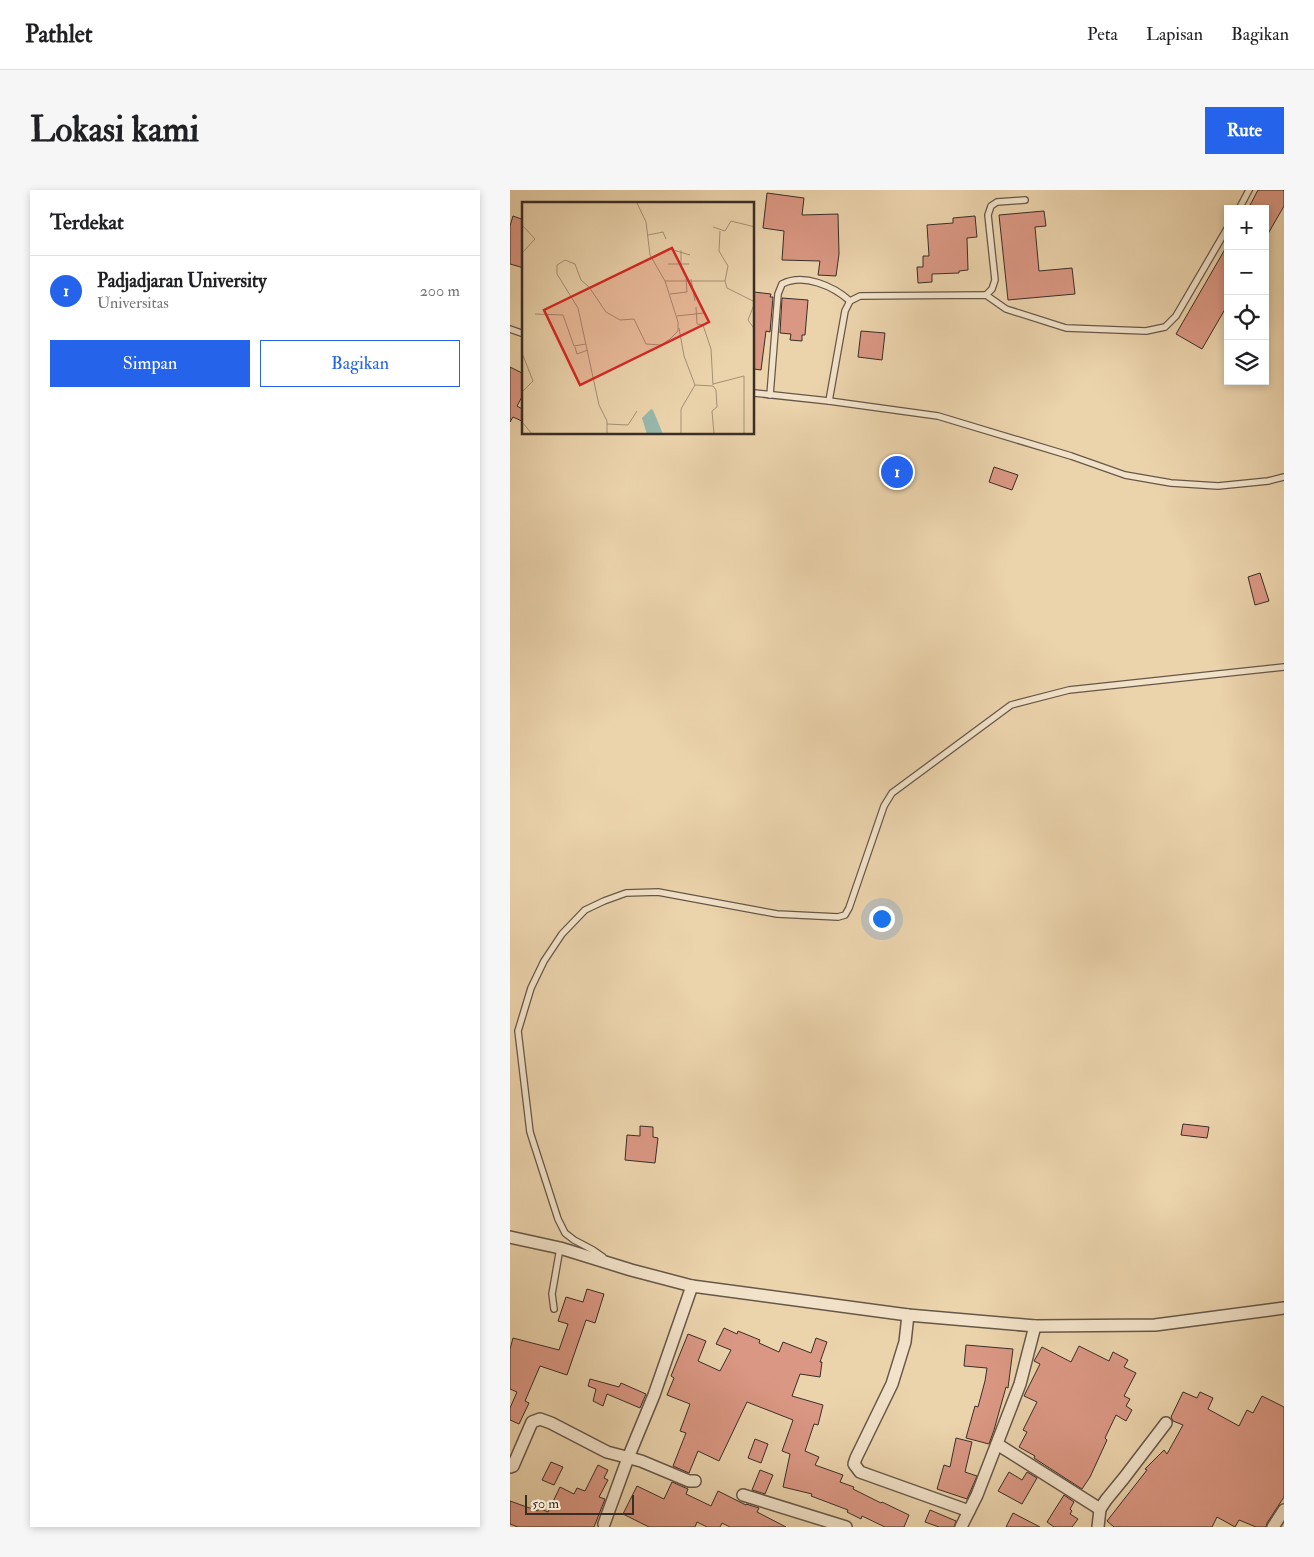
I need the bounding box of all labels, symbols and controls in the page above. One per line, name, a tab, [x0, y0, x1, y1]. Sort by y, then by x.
text: Pathlet	[25, 19, 93, 50]
text: Peta	[1087, 23, 1118, 46]
text: Lapisan	[1146, 23, 1203, 46]
text: Bagikan	[1231, 23, 1289, 46]
button: Rute	[1205, 107, 1284, 154]
text: Lokasi kami	[30, 108, 199, 152]
inset map	[522, 202, 755, 435]
map controls	[1224, 205, 1269, 385]
button: +	[1224, 205, 1269, 250]
text: Terdekat	[50, 209, 124, 236]
button: −	[1224, 250, 1269, 295]
text: Padjadjaran University	[97, 269, 267, 293]
text: 1	[63, 281, 69, 301]
text: 200 m	[420, 281, 460, 301]
text: Universitas	[97, 293, 169, 313]
button: locate	[1224, 295, 1269, 340]
button: Simpan	[50, 340, 250, 387]
button: Bagikan	[260, 340, 460, 387]
button: layers	[1224, 340, 1269, 385]
pin: 1	[881, 453, 913, 491]
your location	[869, 906, 895, 932]
scale bar	[525, 1492, 634, 1515]
text: 50 m	[532, 1495, 559, 1512]

